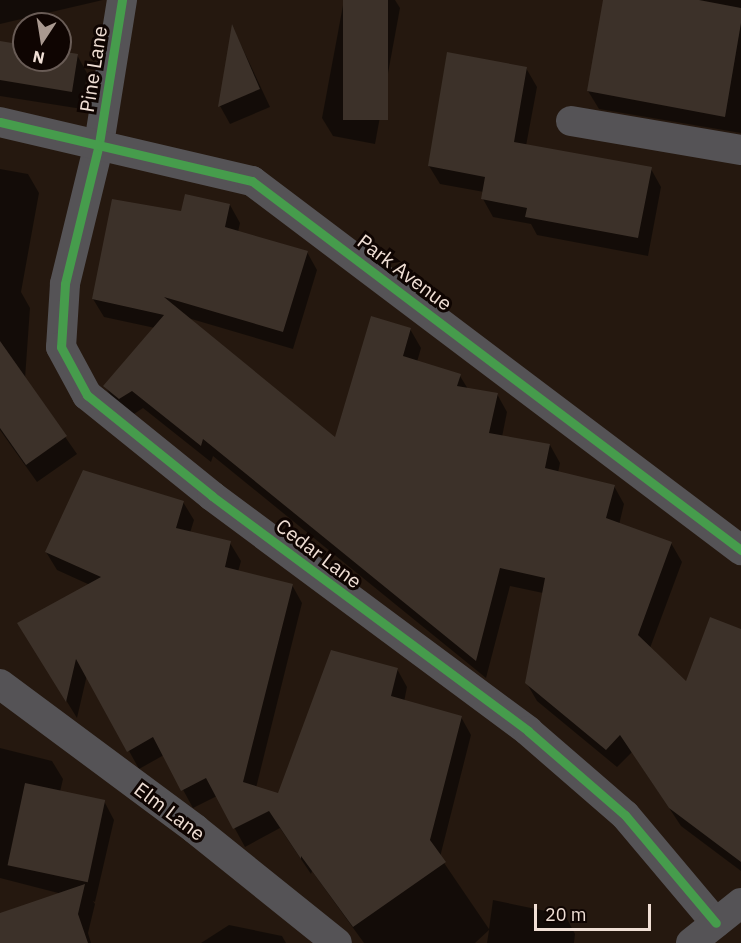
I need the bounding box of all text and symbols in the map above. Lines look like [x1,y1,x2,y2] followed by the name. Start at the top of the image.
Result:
[12,12,72,72] north arrow
[74,24,112,114] street label: Pine Lane
[31,47,46,69] text: N
[353,229,457,315] street label: Park Avenue
[272,513,366,593] street label: Cedar Lane
[130,777,210,845] street label: Elm Lane
[537,892,654,930] scale bar
[545,903,587,926] text: 20 m

